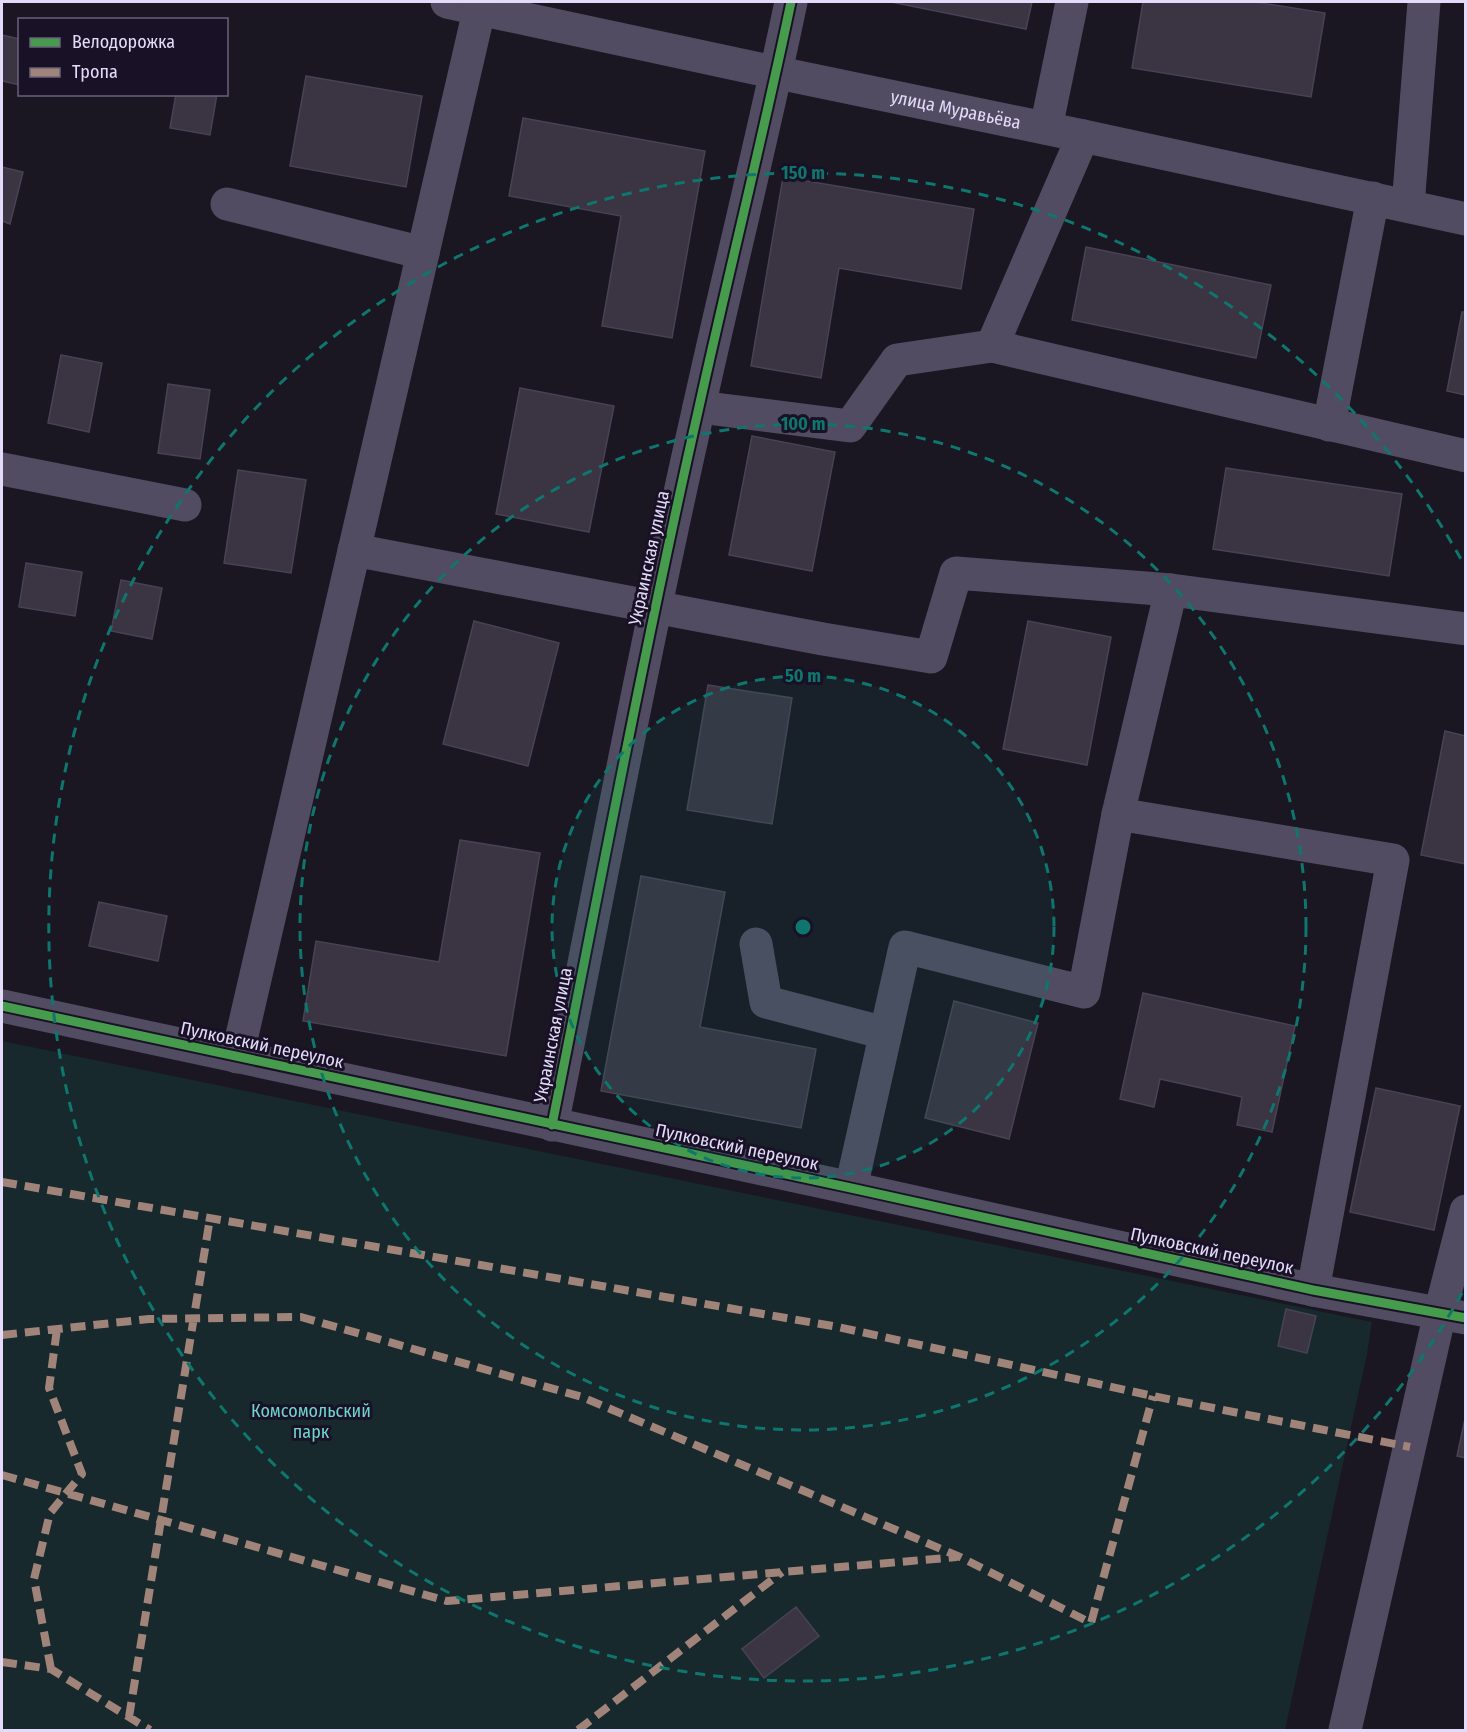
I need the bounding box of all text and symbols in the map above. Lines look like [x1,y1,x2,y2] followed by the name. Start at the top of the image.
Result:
[18,18,228,96] legend
[72,31,175,53] text: Велодорожка
[72,61,118,83] text: Тропа
[889,85,1023,134] street label: улица Муравьёва
[781,162,825,184] text: 150 m
[781,413,825,435] text: 100 m
[624,488,674,628] street label: Украинская улица
[785,665,821,687] text: 50 m
[793,917,813,937] centre of rings
[529,965,577,1105] street label: Украинская улица
[178,1017,346,1073] street label: Пулковский переулок
[653,1119,821,1175] street label: Пулковский переулок
[1128,1223,1296,1279] street label: Пулковский переулок
[251,1400,371,1443] park label: Комсомольский парк

